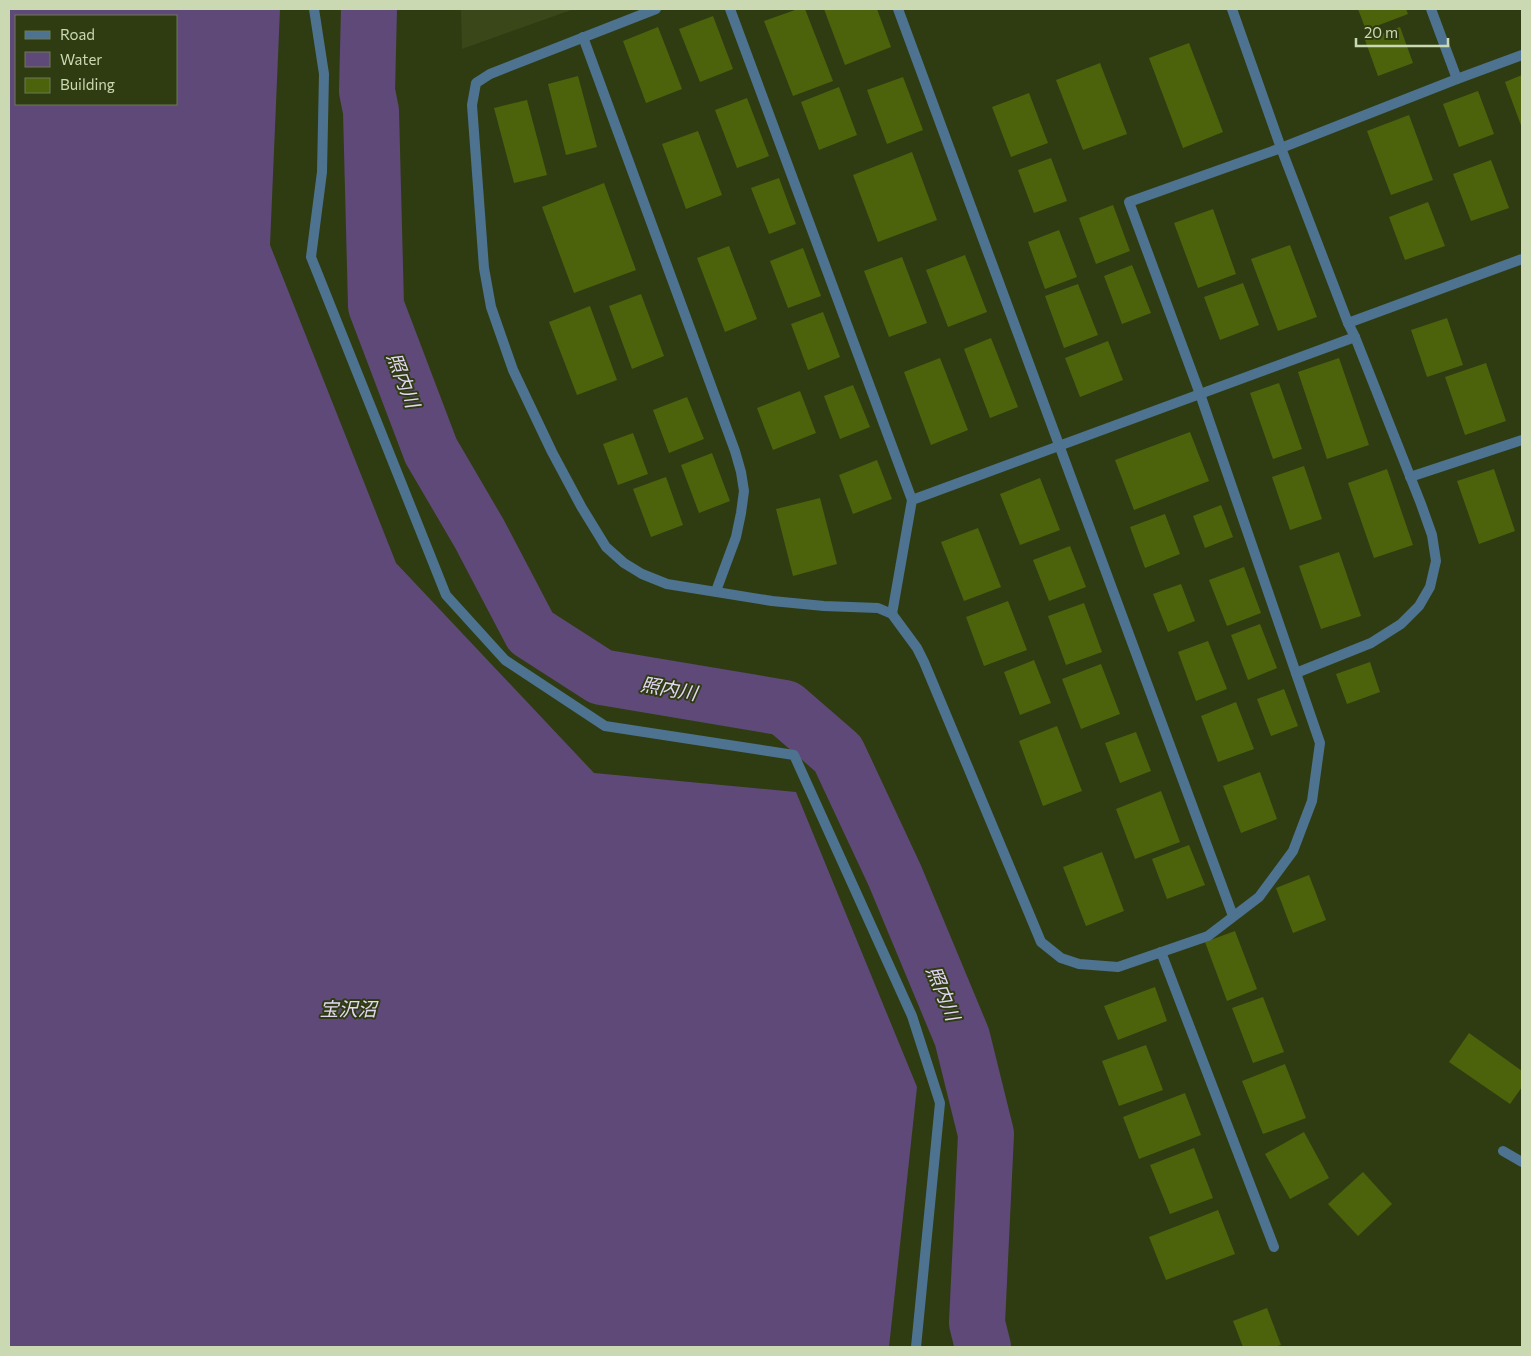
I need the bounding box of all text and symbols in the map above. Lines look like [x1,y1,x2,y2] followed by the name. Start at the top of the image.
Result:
[15,15,178,105] legend
[1356,15,1448,47] scale bar
[1364,23,1398,41] text: 20 m
[60,25,95,43] text: Road
[60,50,102,68] text: Water
[60,75,115,93] text: Building
[383,349,426,413] water label: 照内川
[639,672,701,705] water label: 照内川
[923,962,966,1026] water label: 照内川
[319,997,379,1020] water label: 宝沢沼

